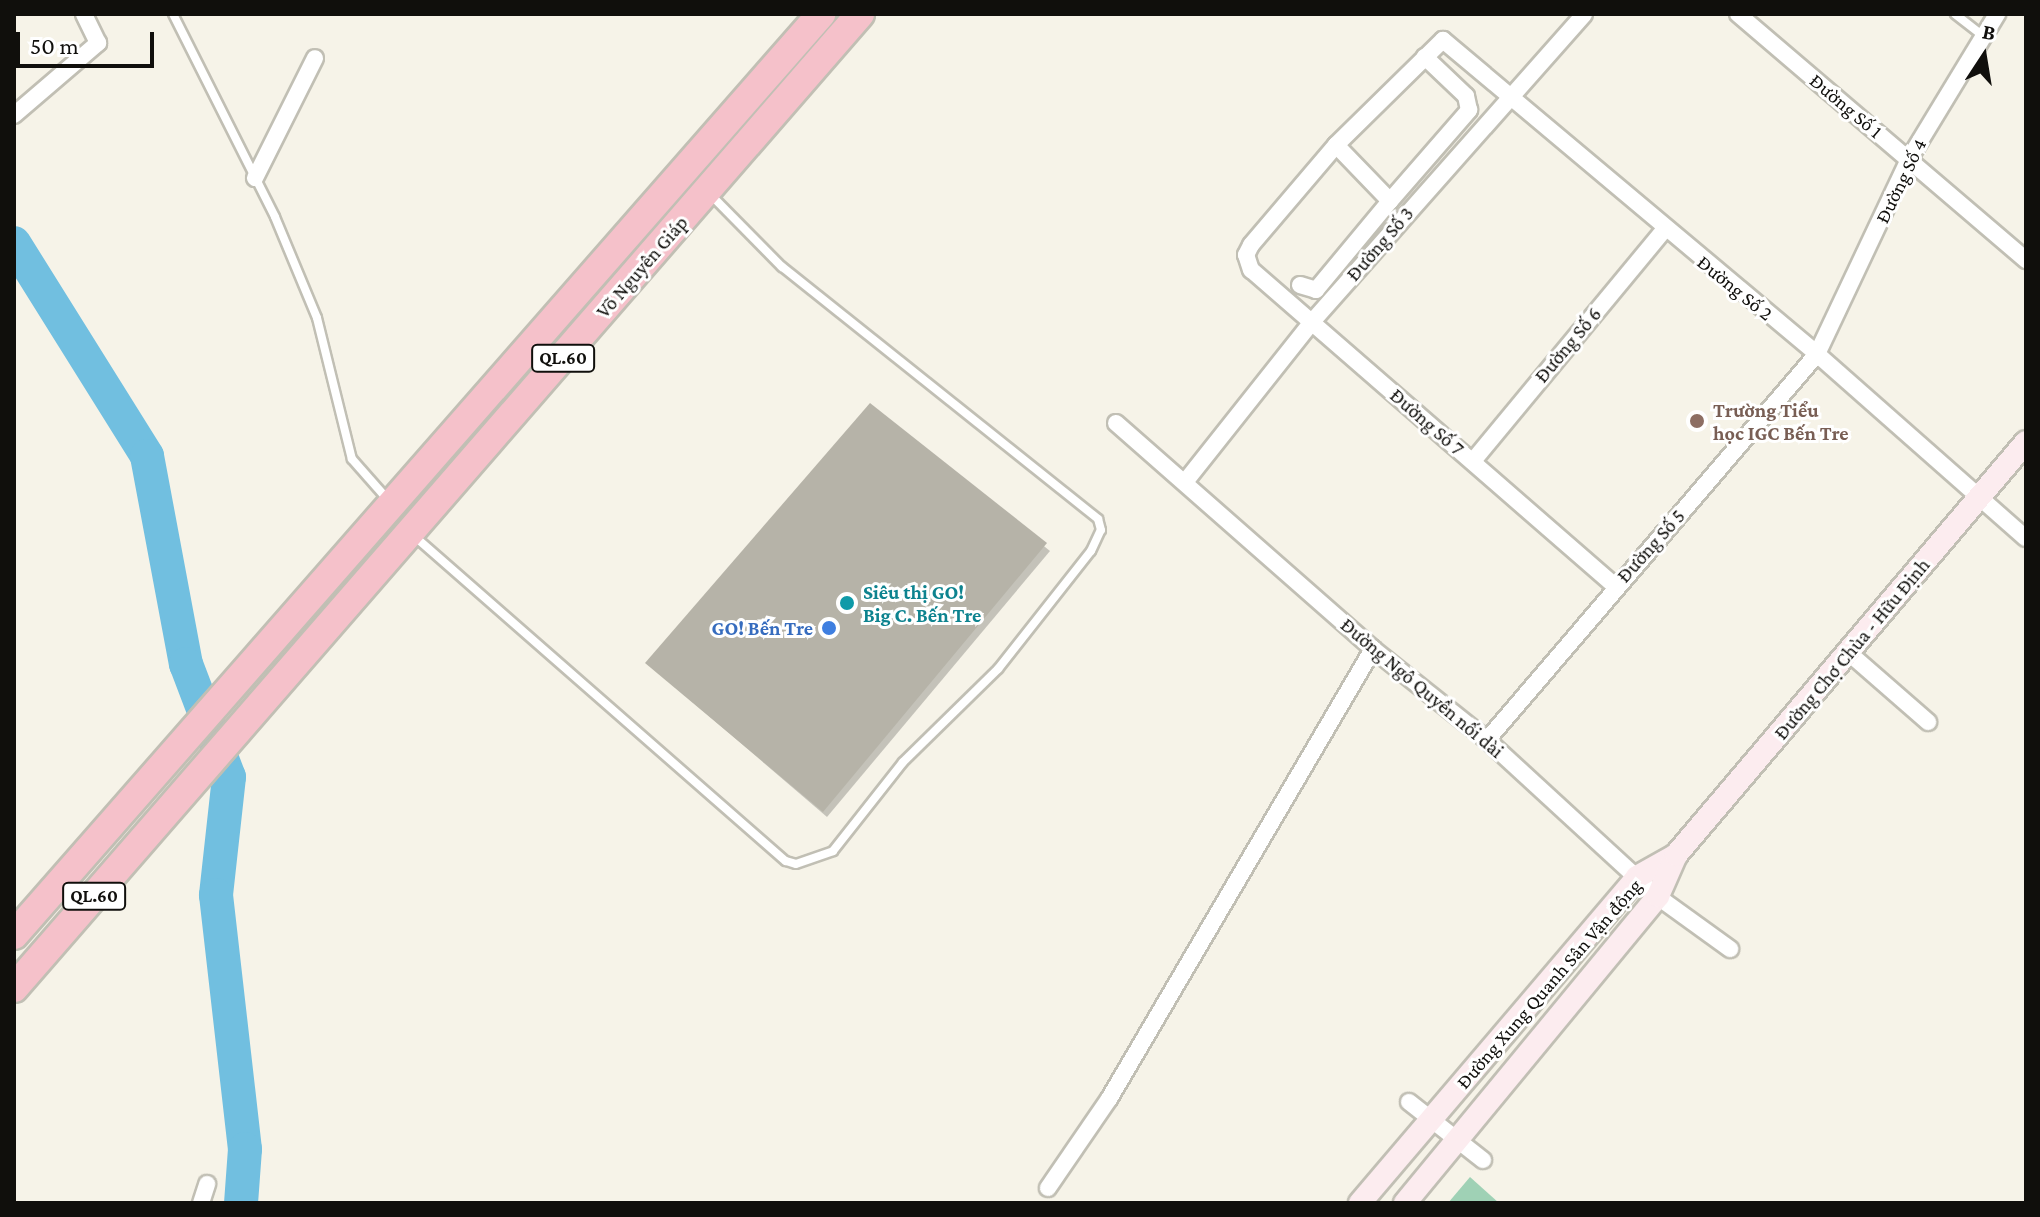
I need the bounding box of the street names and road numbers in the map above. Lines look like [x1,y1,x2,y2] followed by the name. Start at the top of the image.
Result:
[1805,69,1887,143] street label: Đường Số 1
[1870,135,1932,227] street label: Đường Số 4
[1341,202,1419,286] street label: Đường Số 3
[591,211,693,323] street label: Võ Nguyên Giáp
[1692,250,1778,326] street label: Đường Số 2
[1529,302,1607,388] street label: Đường Số 6
[531,344,595,372] road number: QL.60
[1385,383,1469,461] street label: Đường Số 7
[1612,504,1690,588] street label: Đường Số 5
[1769,553,1935,745] street label: Đường Chợ Chùa - Hữu Định
[1336,613,1508,763] street label: Đường Ngô Quyền nối dài
[1451,874,1647,1094] street label: Đường Xung Quanh Sân Vận động
[62,882,126,910] road number: QL.60

